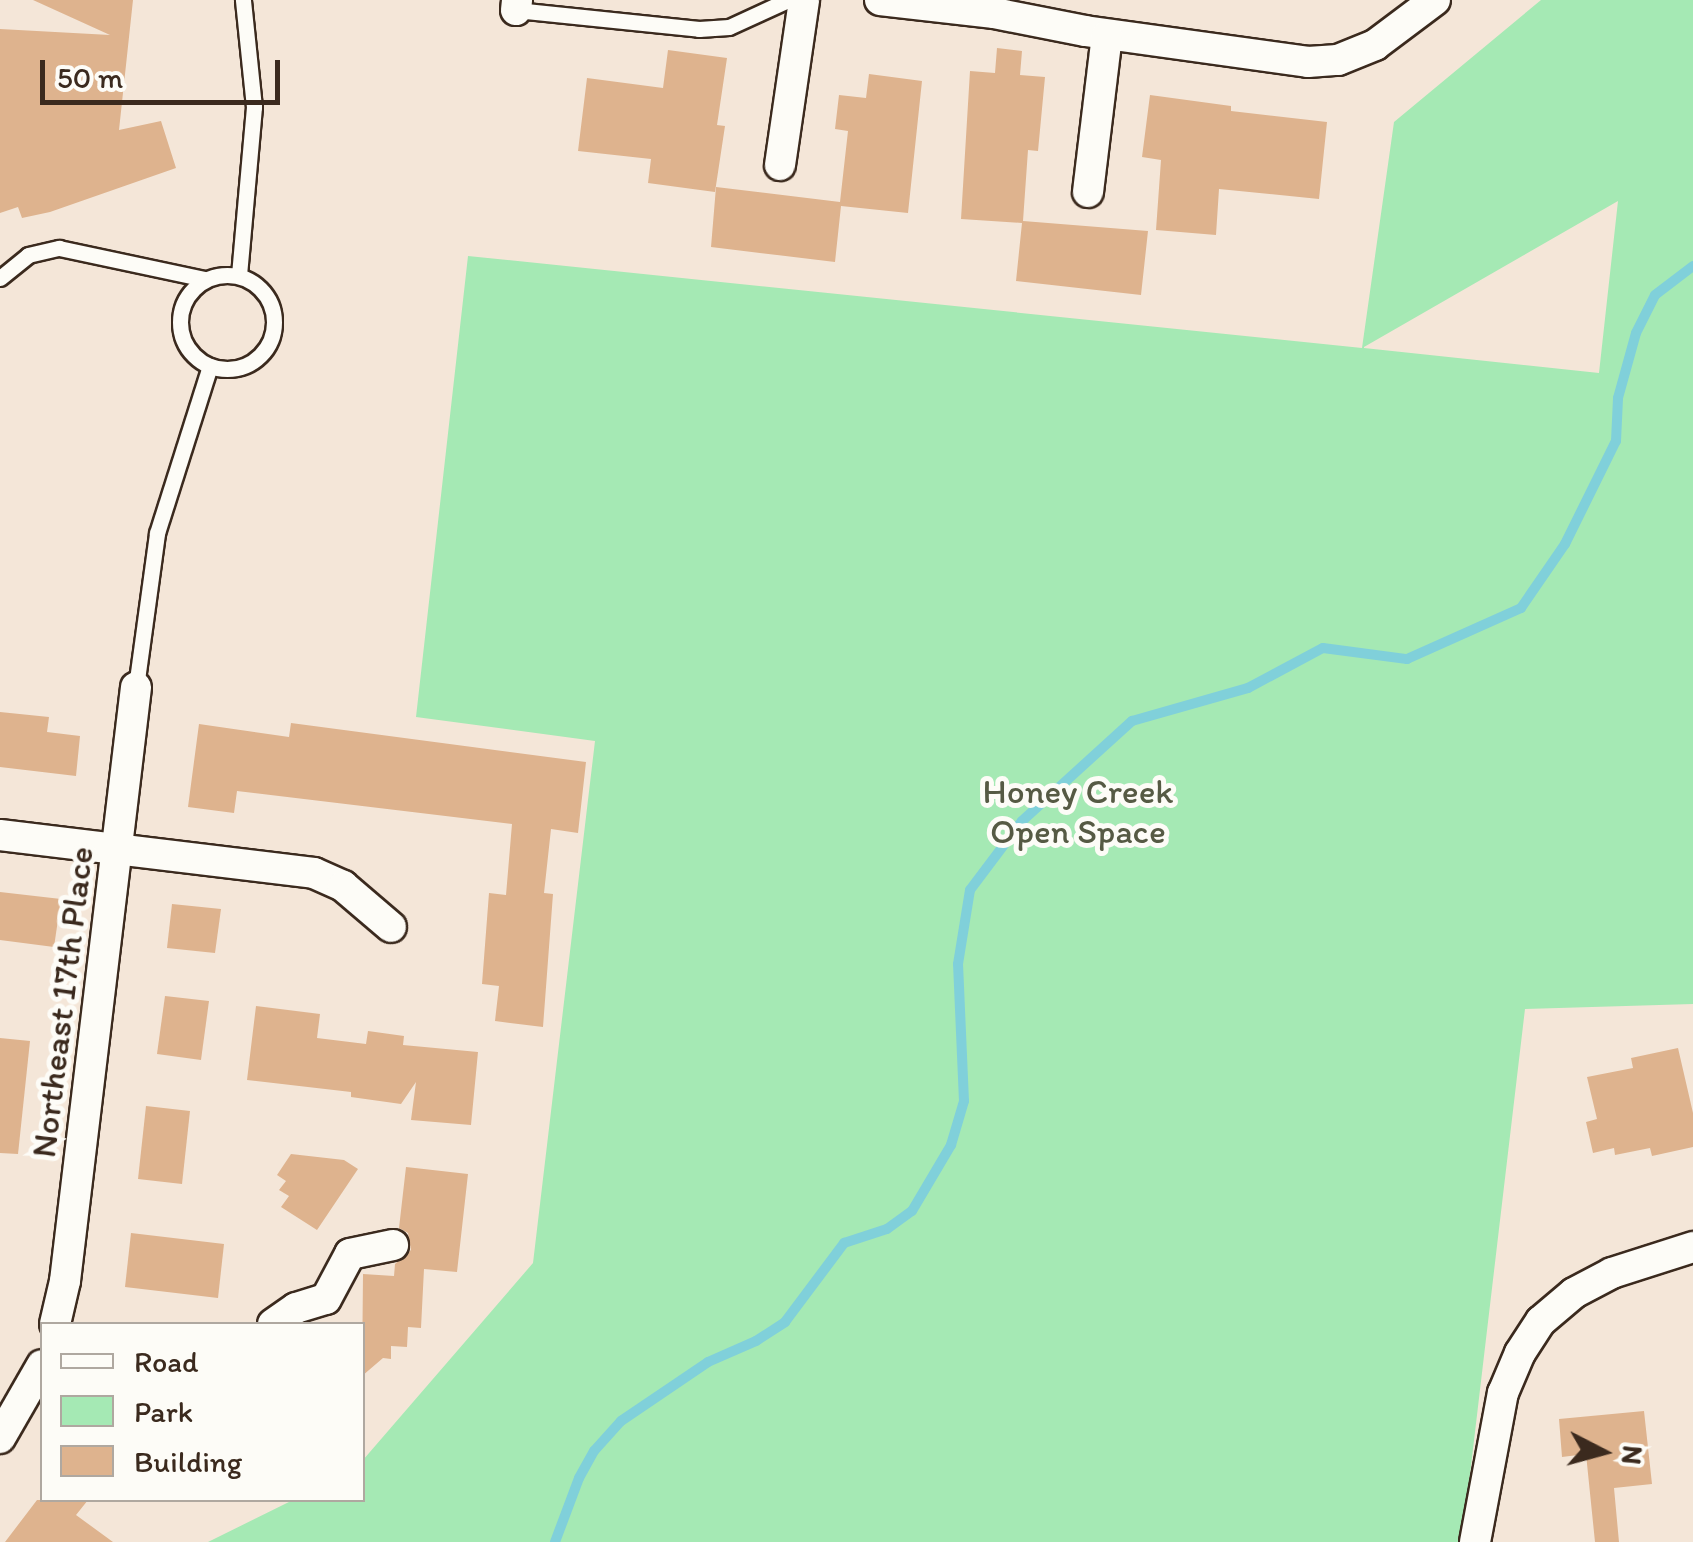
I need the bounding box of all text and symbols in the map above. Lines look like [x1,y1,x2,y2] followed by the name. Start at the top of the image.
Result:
[45,40,285,102] scale bar
[57,59,123,96] text: 50 m
[983,770,1173,852] park label: Honey Creek Open Space
[22,845,102,1159] street label: Northeast 17th Place
[40,1322,365,1502] legend
[134,1343,199,1380] text: Road
[134,1393,193,1430] text: Park
[1553,1402,1653,1502] north arrow
[134,1443,242,1480] text: Building
[1615,1444,1651,1466] text: N

